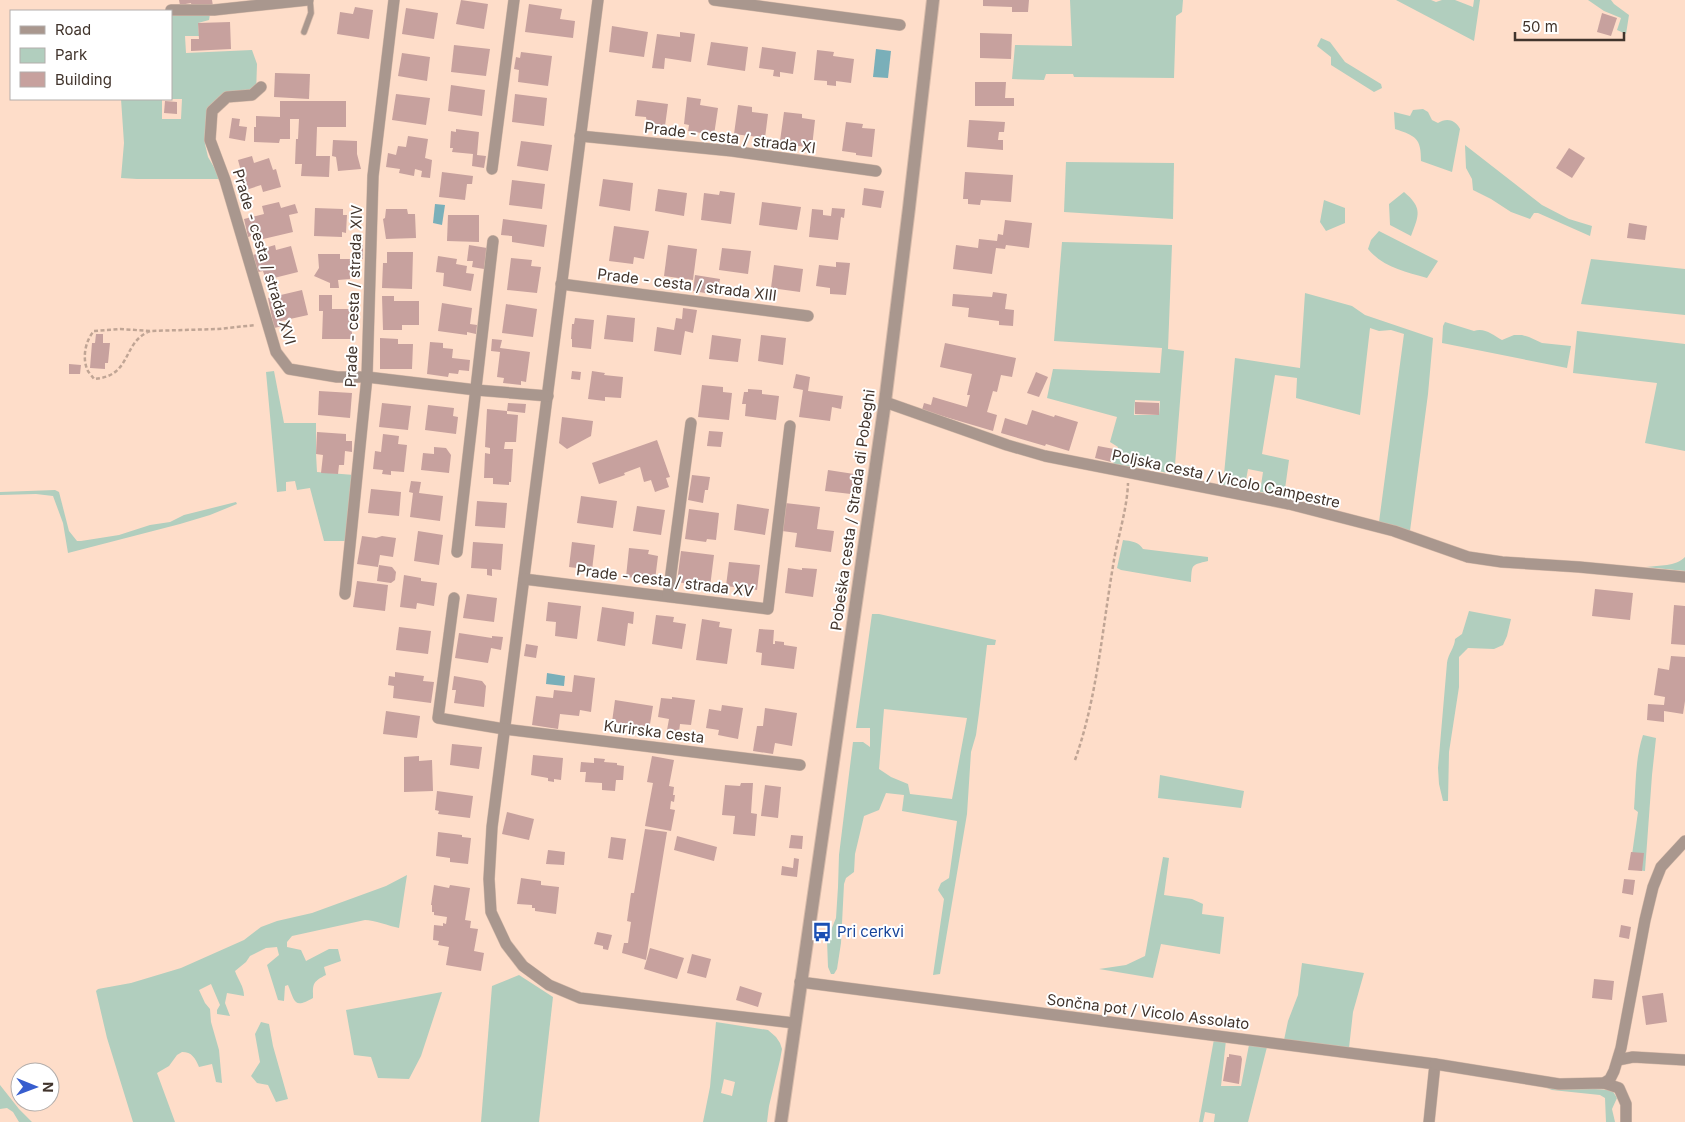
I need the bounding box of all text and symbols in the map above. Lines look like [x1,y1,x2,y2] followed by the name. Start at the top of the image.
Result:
[10,10,172,100] legend
[1515,10,1624,42] scale bar
[1522,17,1558,36] text: 50 m
[55,20,91,39] text: Road
[55,45,88,64] text: Park
[55,70,112,89] text: Building
[643,118,817,157] street label: Prade - cesta / strada XI
[229,167,300,347] street label: Prade - cesta / strada XVI
[341,204,366,388] street label: Prade - cesta / strada XIV
[596,264,778,305] street label: Prade - cesta / strada XIII
[826,388,879,632] street label: Pobeška cesta / Strada di Pobeghi
[1110,445,1342,512] street label: Poljska cesta / Vicolo Campestre
[575,560,755,601] street label: Prade - cesta / strada XV
[603,716,705,747] street label: Kurirska cesta
[811,921,833,943] bus stop icon: Pri cerkvi
[837,922,904,941] place label: Pri cerkvi
[1046,990,1250,1033] street label: Sončna pot / Vicolo Assolato
[10,1062,60,1112] north arrow
[40,1082,57,1093] text: N

